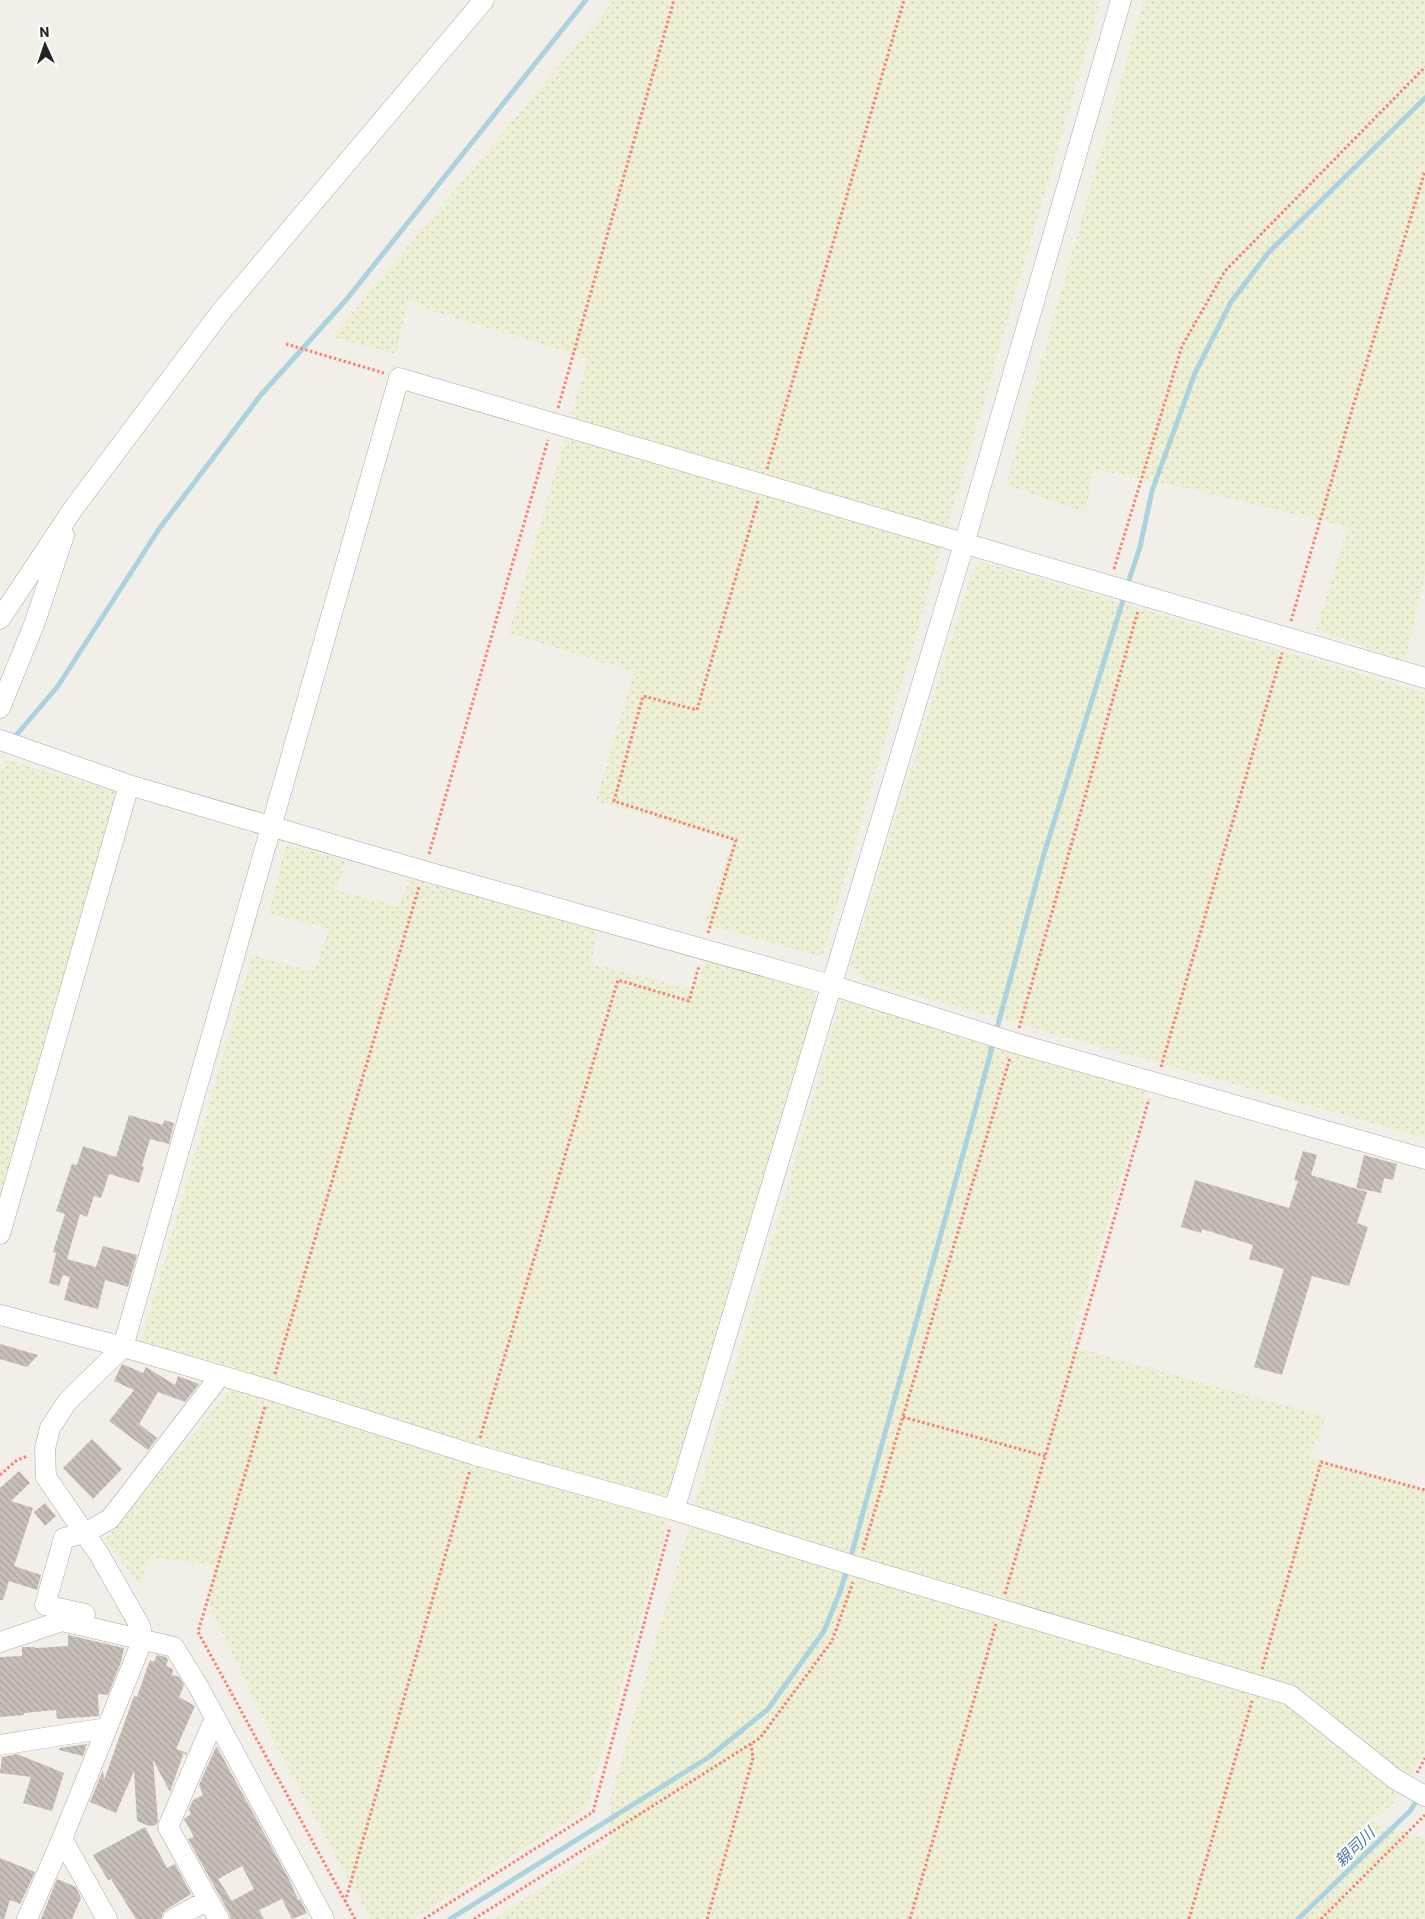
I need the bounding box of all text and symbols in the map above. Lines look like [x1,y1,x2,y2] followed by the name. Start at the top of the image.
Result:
[20,20,70,70] north arrow
[39,24,50,40] text: N
[1331,1822,1380,1871] water label: 親司川

